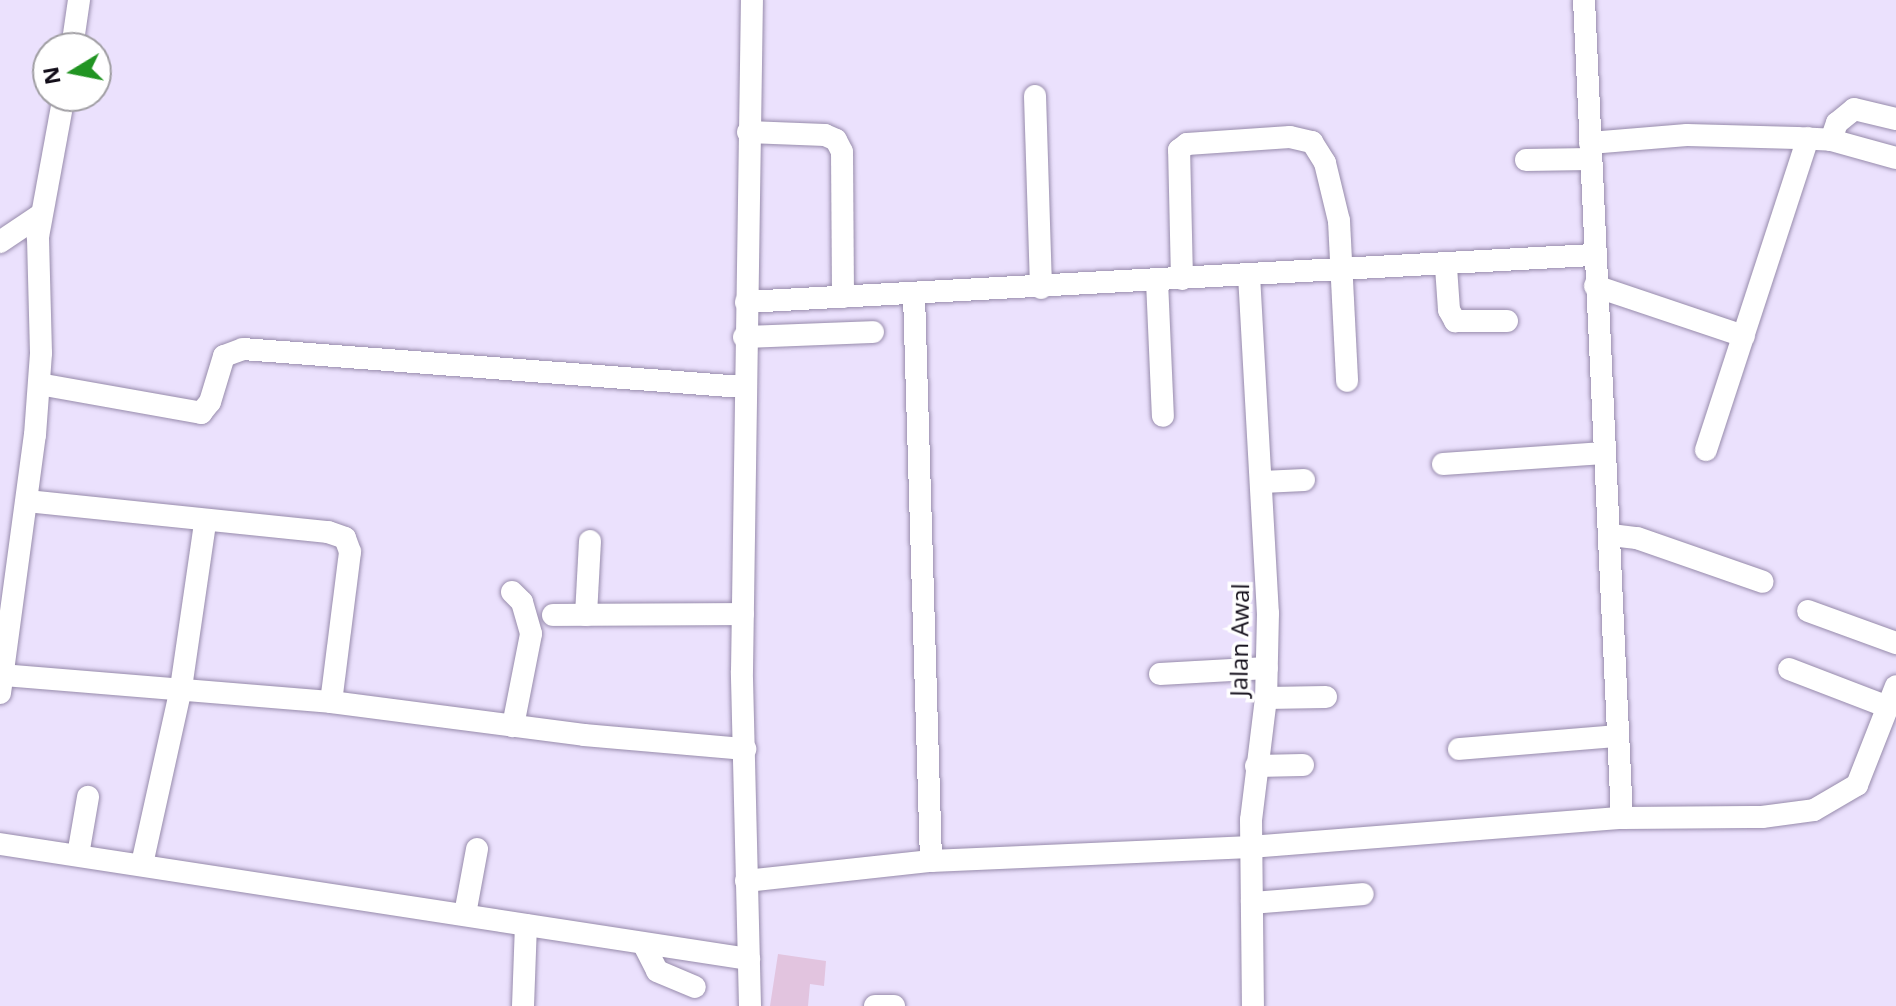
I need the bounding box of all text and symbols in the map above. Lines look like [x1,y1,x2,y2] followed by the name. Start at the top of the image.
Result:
[32,32,112,112] north arrow
[34,64,67,87] text: N
[1224,583,1254,697] street label: Jalan Awal

